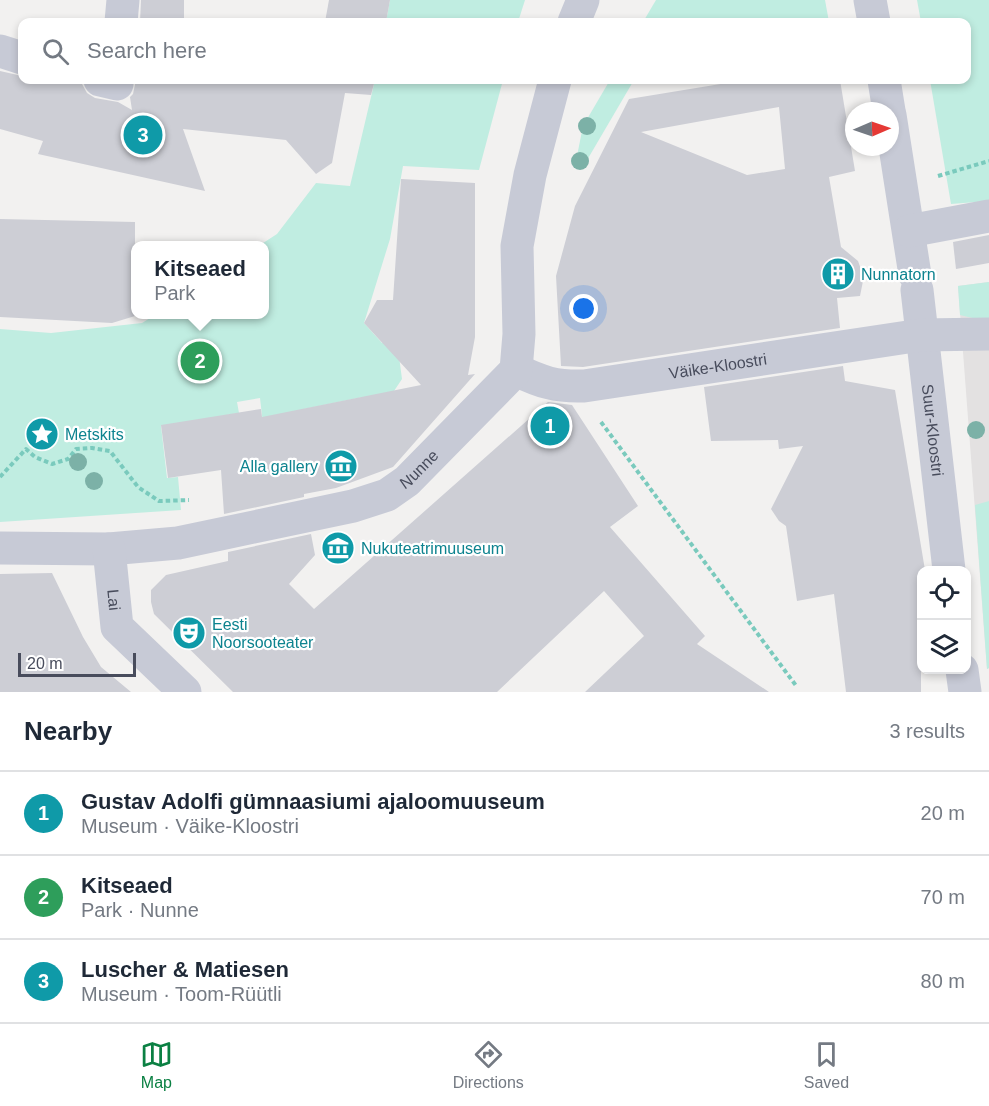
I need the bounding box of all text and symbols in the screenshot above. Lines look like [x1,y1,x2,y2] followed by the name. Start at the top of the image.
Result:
[18,18,971,84] search box
[39,35,72,68] icon: search
[87,38,207,63] text: Search here
[845,102,899,156] north arrow
[124,112,162,158] pin: 3
[131,241,269,319] popup
[154,256,246,281] text: Kitseaed
[820,256,856,292] building icon: Nunnatorn
[861,266,936,283] place label: Nunnatorn
[154,282,195,304] text: Park
[569,294,598,323] your location
[180,338,220,384] pin: 2
[668,350,768,382] street label: Väike-Kloostri
[919,383,947,477] street label: Suur-Kloostri
[530,404,570,448] pin: 1
[24,416,60,452] place icon: Metskits
[65,426,124,443] place label: Metskits
[396,446,441,492] street label: Nunne
[323,448,359,484] museum icon: Alla gallery
[240,458,318,475] place label: Alla gallery
[320,530,356,566] museum icon: Nukuteatrimuuseum
[361,540,504,557] place label: Nukuteatrimuuseum
[917,566,971,674] map controls
[917,566,971,620] button: locate
[105,588,124,611] street label: Lai
[171,615,207,651] theatre icon: Eesti Noorsooteater
[212,616,314,651] place label: Eesti Noorsooteater
[917,620,971,674] button: layers
[18,650,136,678] scale bar
[27,655,63,672] text: 20 m
[24,716,112,746] text: Nearby
[889,720,965,742] text: 3 results
[81,789,545,814] text: Gustav Adolfi gümnaasiumi ajaloomuuseum
[38,802,49,824] text: 1
[921,802,965,824] text: 20 m
[81,815,299,837] text: Museum · Väike-Kloostri
[81,873,173,898] text: Kitseaed
[38,886,49,908] text: 2
[921,886,965,908] text: 70 m
[81,899,199,921] text: Park · Nunne
[81,957,289,982] text: Luscher & Matiesen
[38,970,49,992] text: 3
[921,970,965,992] text: 80 m
[81,983,282,1005] text: Museum · Toom-Rüütli
[140,1038,173,1092] tab: Map
[453,1038,524,1092] tab: Directions
[804,1038,849,1092] tab: Saved

